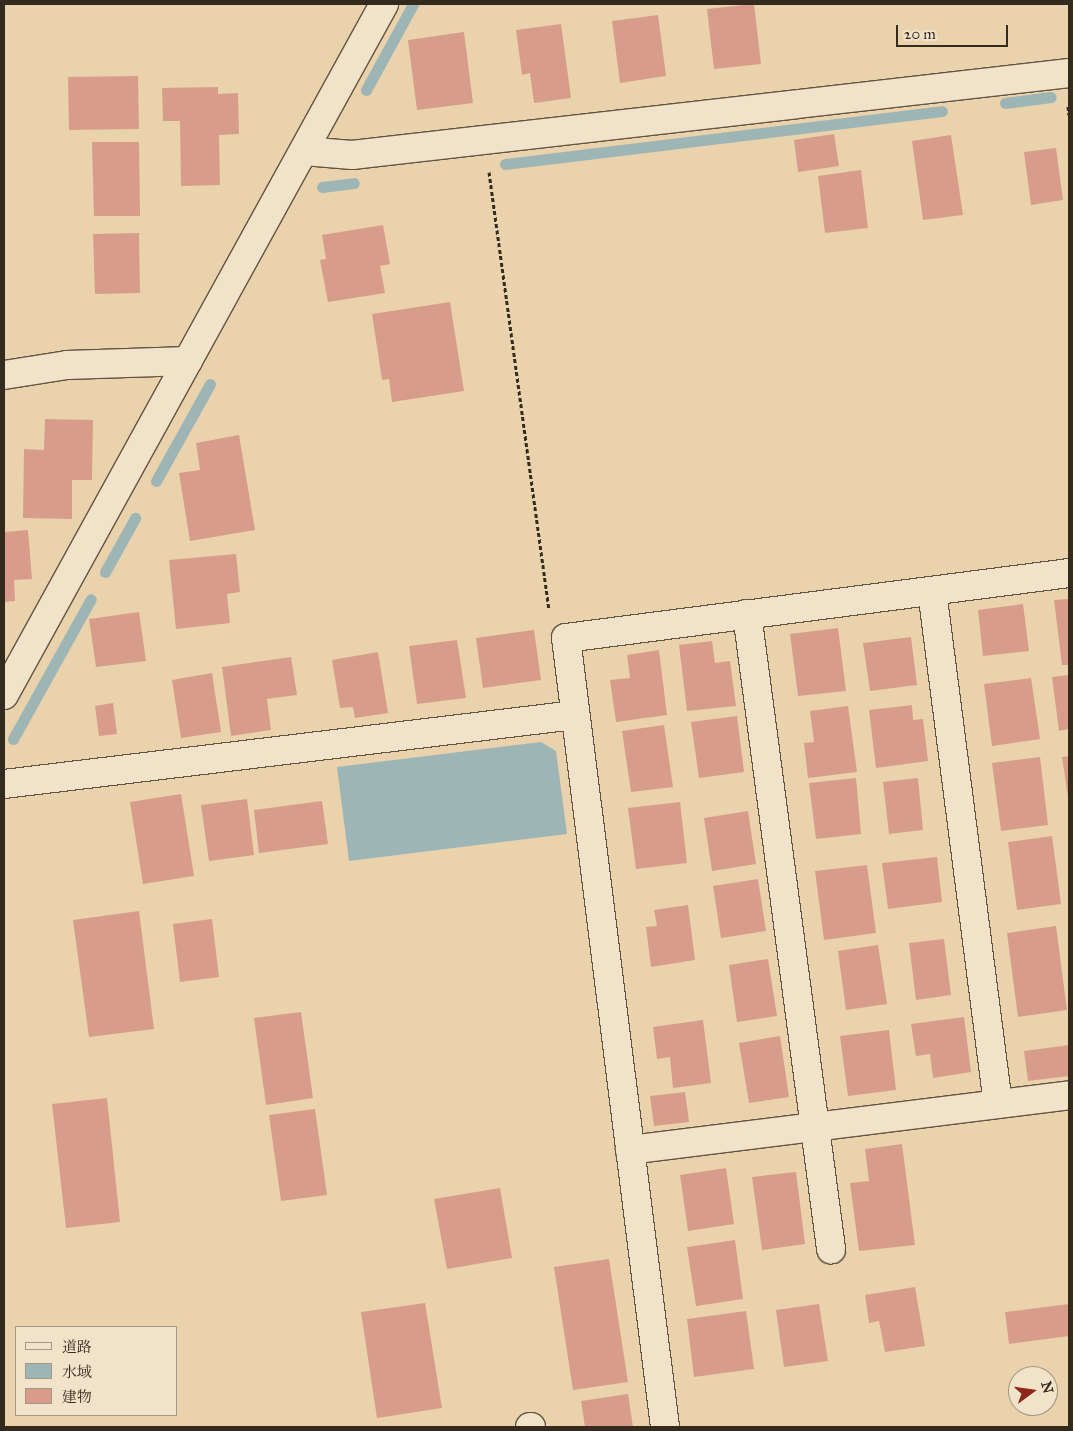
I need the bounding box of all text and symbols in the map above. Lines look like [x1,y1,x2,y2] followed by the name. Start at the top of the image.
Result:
[898,15,1010,47] scale bar
[904,25,936,43] text: 20 m
[15,1326,178,1416] legend
[62,1338,92,1356] text: 道路
[62,1363,92,1381] text: 水域
[1008,1366,1058,1416] north arrow
[1037,1380,1057,1395] text: N
[62,1388,92,1406] text: 建物

